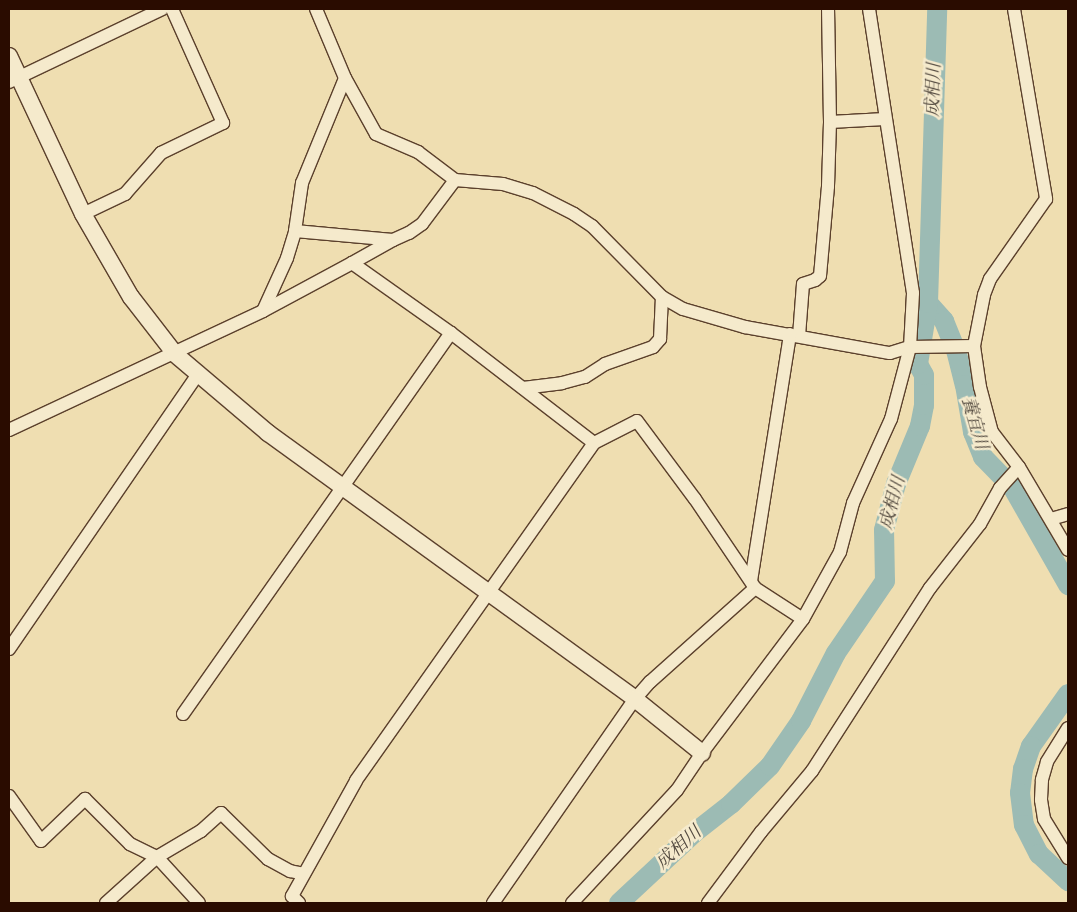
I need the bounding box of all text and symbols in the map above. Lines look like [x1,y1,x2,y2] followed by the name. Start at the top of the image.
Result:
[922,63,946,117] water label: 成相川
[956,394,992,452] water label: 養宜川
[876,474,910,532] water label: 成相川
[652,822,706,874] water label: 成相川

